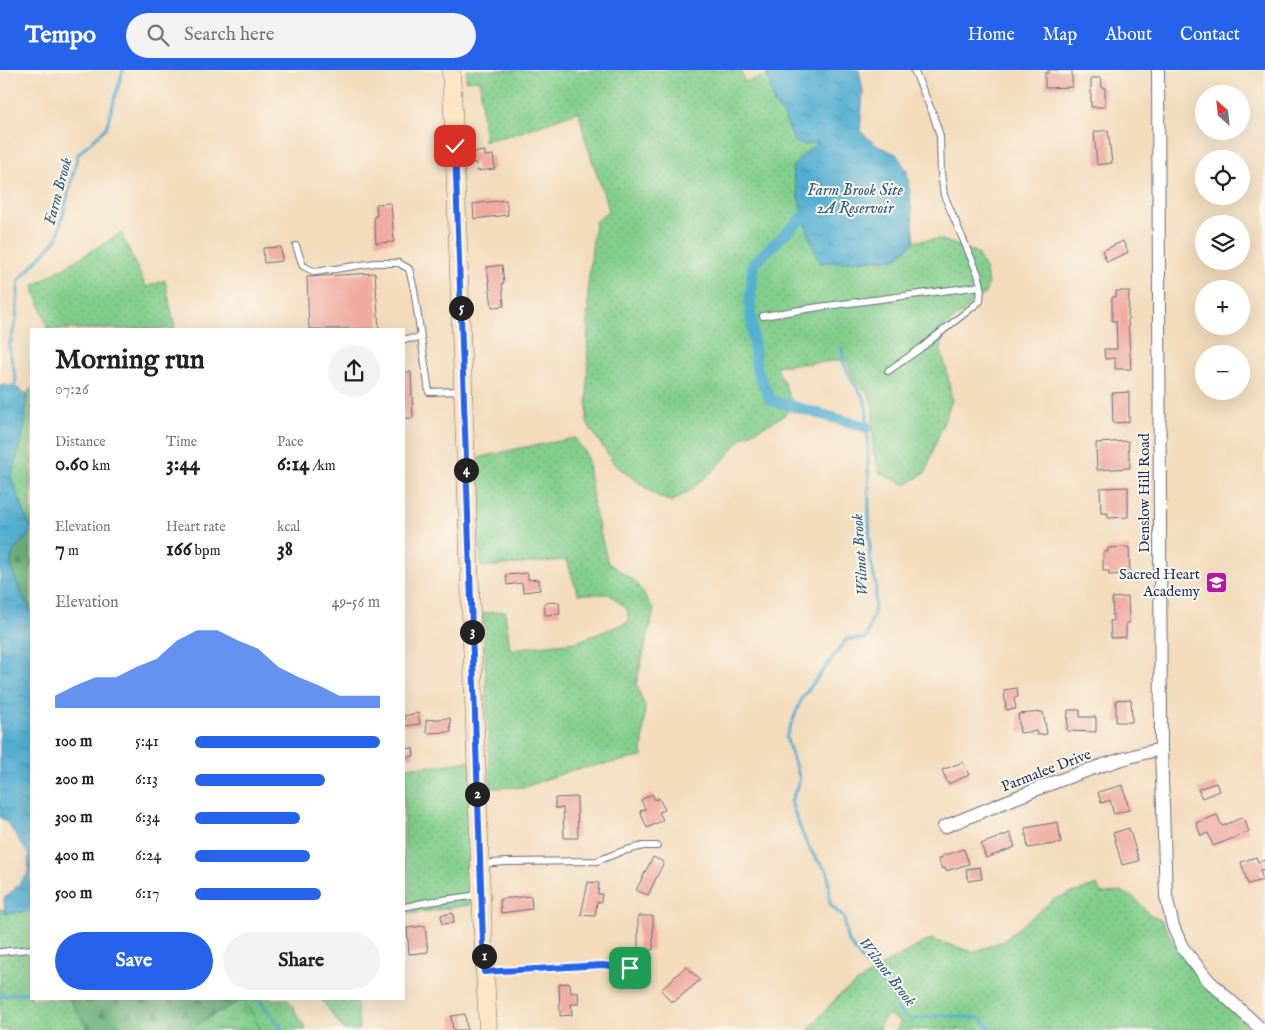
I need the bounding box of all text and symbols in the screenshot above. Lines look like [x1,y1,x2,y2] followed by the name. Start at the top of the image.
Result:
[126,13,476,58] search box
[25,20,96,51] text: Tempo
[144,21,172,49] icon: search
[184,23,274,47] text: Search here
[968,24,1015,47] text: Home
[1043,24,1077,47] text: Map
[1105,24,1152,47] text: About
[1180,24,1240,47] text: Contact
[1195,85,1250,140] north arrow
[1195,85,1250,400] map controls
[434,125,476,167] pin
[441,132,469,160] icon: check
[1195,150,1250,205] button: locate
[40,155,78,227] water label: Farm Brook
[807,181,903,219] water label: Farm Brook Site 2A Reservoir
[1195,215,1250,270] button: layers
[1195,280,1250,335] button: +
[448,296,474,320] pin: 5
[459,299,464,317] text: 5
[55,343,205,378] text: Morning run
[328,345,380,397] button: share
[1195,345,1250,400] button: −
[55,380,89,400] text: 07:26
[1135,432,1154,553] street label: Denslow Hill Road
[55,433,106,451] text: Distance
[166,433,197,451] text: Time
[277,433,304,451] text: Pace
[55,451,89,478] text: 0.60
[166,451,200,478] text: 3:44
[277,451,310,478] text: 6:14
[89,457,110,475] text: km
[310,457,336,475] text: /km
[454,458,478,482] pin: 4
[463,461,470,479] text: 4
[848,513,874,597] water label: Wilmot Brook
[55,518,111,536] text: Elevation
[166,518,226,536] text: Heart rate
[277,518,300,536] text: kcal
[55,536,65,563] text: 7
[166,536,192,563] text: 166
[277,536,293,563] text: 38
[65,542,79,560] text: m
[192,542,220,560] text: bpm
[1119,565,1201,601] place label: Sacred Heart Academy
[1204,571,1228,595] school or university icon: Sacred Heart Academy
[55,593,118,613] text: Elevation
[331,593,380,613] text: 49–56 m
[460,620,484,644] pin: 3
[470,623,475,641] text: 3
[55,732,92,752] text: 100 m
[135,732,159,752] text: 5:41
[999,745,1094,796] street label: Parmalee Drive
[55,770,94,790] text: 200 m
[135,770,158,790] text: 6:13
[464,782,490,806] pin: 2
[474,785,481,803] text: 2
[55,808,93,828] text: 300 m
[135,808,160,828] text: 6:34
[55,846,94,866] text: 400 m
[135,846,161,866] text: 6:24
[55,884,92,904] text: 500 m
[135,884,159,904] text: 6:17
[55,932,213,990] button: Save
[223,932,380,990] button: Share
[853,934,920,1011] water label: Wilmot Brook
[472,944,496,968] pin: 1
[482,947,487,965] text: 1
[609,947,651,989] pin
[616,954,644,982] icon: arrive

